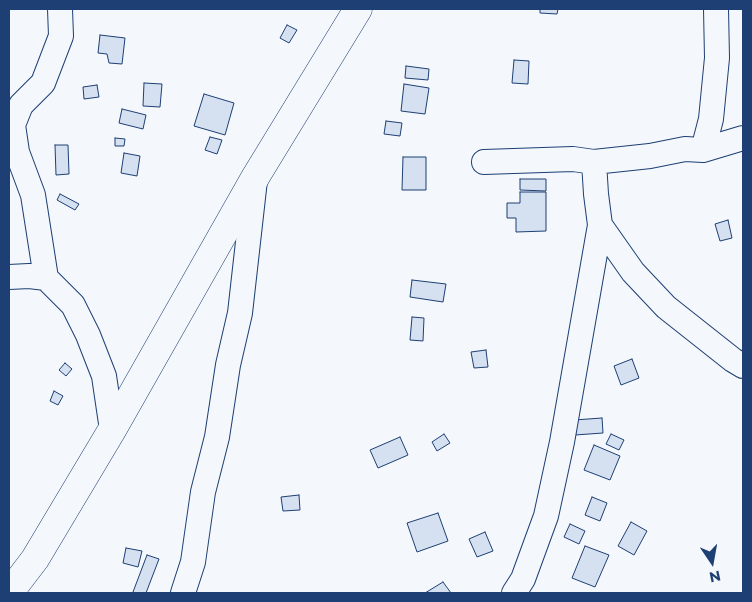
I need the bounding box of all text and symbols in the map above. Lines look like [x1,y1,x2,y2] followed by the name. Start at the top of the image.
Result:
[687,537,737,587] north arrow
[708,567,723,587] text: N

